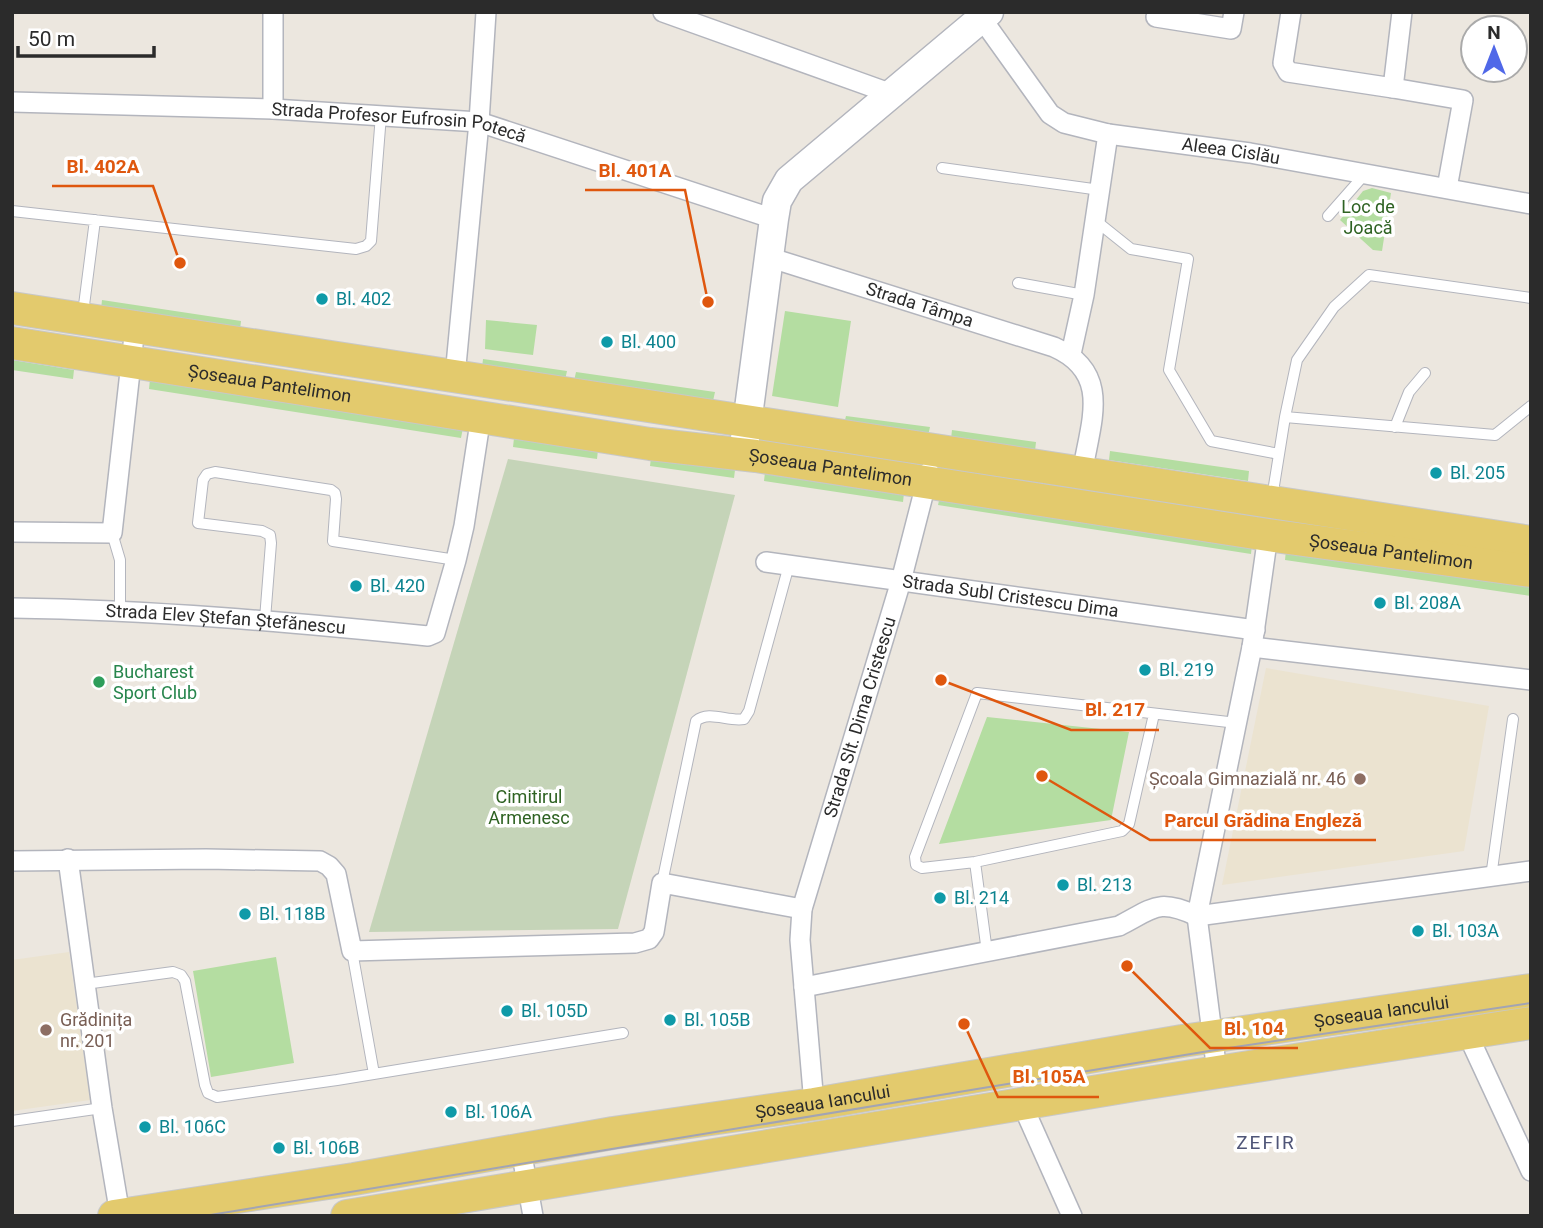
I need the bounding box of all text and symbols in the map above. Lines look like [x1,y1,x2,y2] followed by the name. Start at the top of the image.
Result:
[18,14,154,58] scale bar
[1459,14,1529,84] north arrow
[1487,21,1501,44] text: N
[28,27,75,51] text: 50 m
[271,98,529,147] street label: Strada Profesor Eufrosin Potecă
[1181,133,1282,168] street label: Aleea Cislău
[52,146,153,186] callout: Bl. 402A
[585,150,685,190] callout: Bl. 401A
[67,155,140,178] text: Bl. 402A
[599,159,672,182] text: Bl. 401A
[1341,196,1395,238] park label: Loc de Joacă
[864,278,976,331] street label: Strada Tâmpa
[336,288,391,309] place label: Bl. 402
[314,291,330,307] marker: Bl. 402
[621,331,676,352] place label: Bl. 400
[599,334,615,350] marker: Bl. 400
[187,360,353,407] street label: Șoseaua Pantelimon
[748,444,914,490] street label: Șoseaua Pantelimon
[1450,462,1505,483] place label: Bl. 205
[1428,465,1444,481] marker: Bl. 205
[1308,530,1474,573] street label: Șoseaua Pantelimon
[901,570,1120,621] street label: Strada Subl Cristescu Dima
[370,575,425,596] place label: Bl. 420
[348,578,364,594] marker: Bl. 420
[1394,592,1461,613] place label: Bl. 208A
[1372,595,1388,611] marker: Bl. 208A
[105,600,347,638] street label: Strada Elev Ștefan Ștefănescu
[819,614,900,820] street label: Strada Slt. Dima Cristescu
[1159,659,1214,680] place label: Bl. 219
[113,661,197,703] place label: Bucharest Sport Club
[1137,662,1153,678] marker: Bl. 219
[91,674,107,690] marker: Bucharest Sport Club
[1071,690,1159,730] callout: Bl. 217
[1085,698,1145,721] text: Bl. 217
[1149,768,1346,790] place label: Școala Gimnazială nr. 46
[1352,771,1368,787] marker: Școala Gimnazială nr. 46
[488,786,570,828] park label: Cimitirul Armenesc
[1150,800,1376,840] callout: Parcul Grădina Engleză
[1164,809,1362,832] text: Parcul Grădina Engleză
[1077,874,1132,895] place label: Bl. 213
[1055,877,1071,893] marker: Bl. 213
[954,887,1009,908] place label: Bl. 214
[932,890,948,906] marker: Bl. 214
[259,903,325,924] place label: Bl. 118B
[237,906,253,922] marker: Bl. 118B
[1432,920,1499,941] place label: Bl. 103A
[1410,923,1426,939] marker: Bl. 103A
[1312,991,1451,1033] street label: Șoseaua Iancului
[521,1000,588,1021] place label: Bl. 105D
[499,1003,515,1019] marker: Bl. 105D
[1210,1008,1298,1048] callout: Bl. 104
[60,1009,132,1051] place label: Grădinița nr. 201
[684,1009,750,1030] place label: Bl. 105B
[662,1012,678,1028] marker: Bl. 105B
[1224,1017,1284,1040] text: Bl. 104
[38,1022,54,1038] marker: Grădinița nr. 201
[998,1057,1099,1097] callout: Bl. 105A
[1013,1065,1086,1088] text: Bl. 105A
[754,1080,892,1123] street label: Șoseaua Iancului
[465,1101,532,1122] place label: Bl. 106A
[443,1104,459,1120] marker: Bl. 106A
[159,1116,226,1137] place label: Bl. 106C
[137,1119,153,1135] marker: Bl. 106C
[1236,1131,1296,1154] district label: ZEFIR
[293,1137,359,1158] place label: Bl. 106B
[271,1140,287,1156] marker: Bl. 106B

